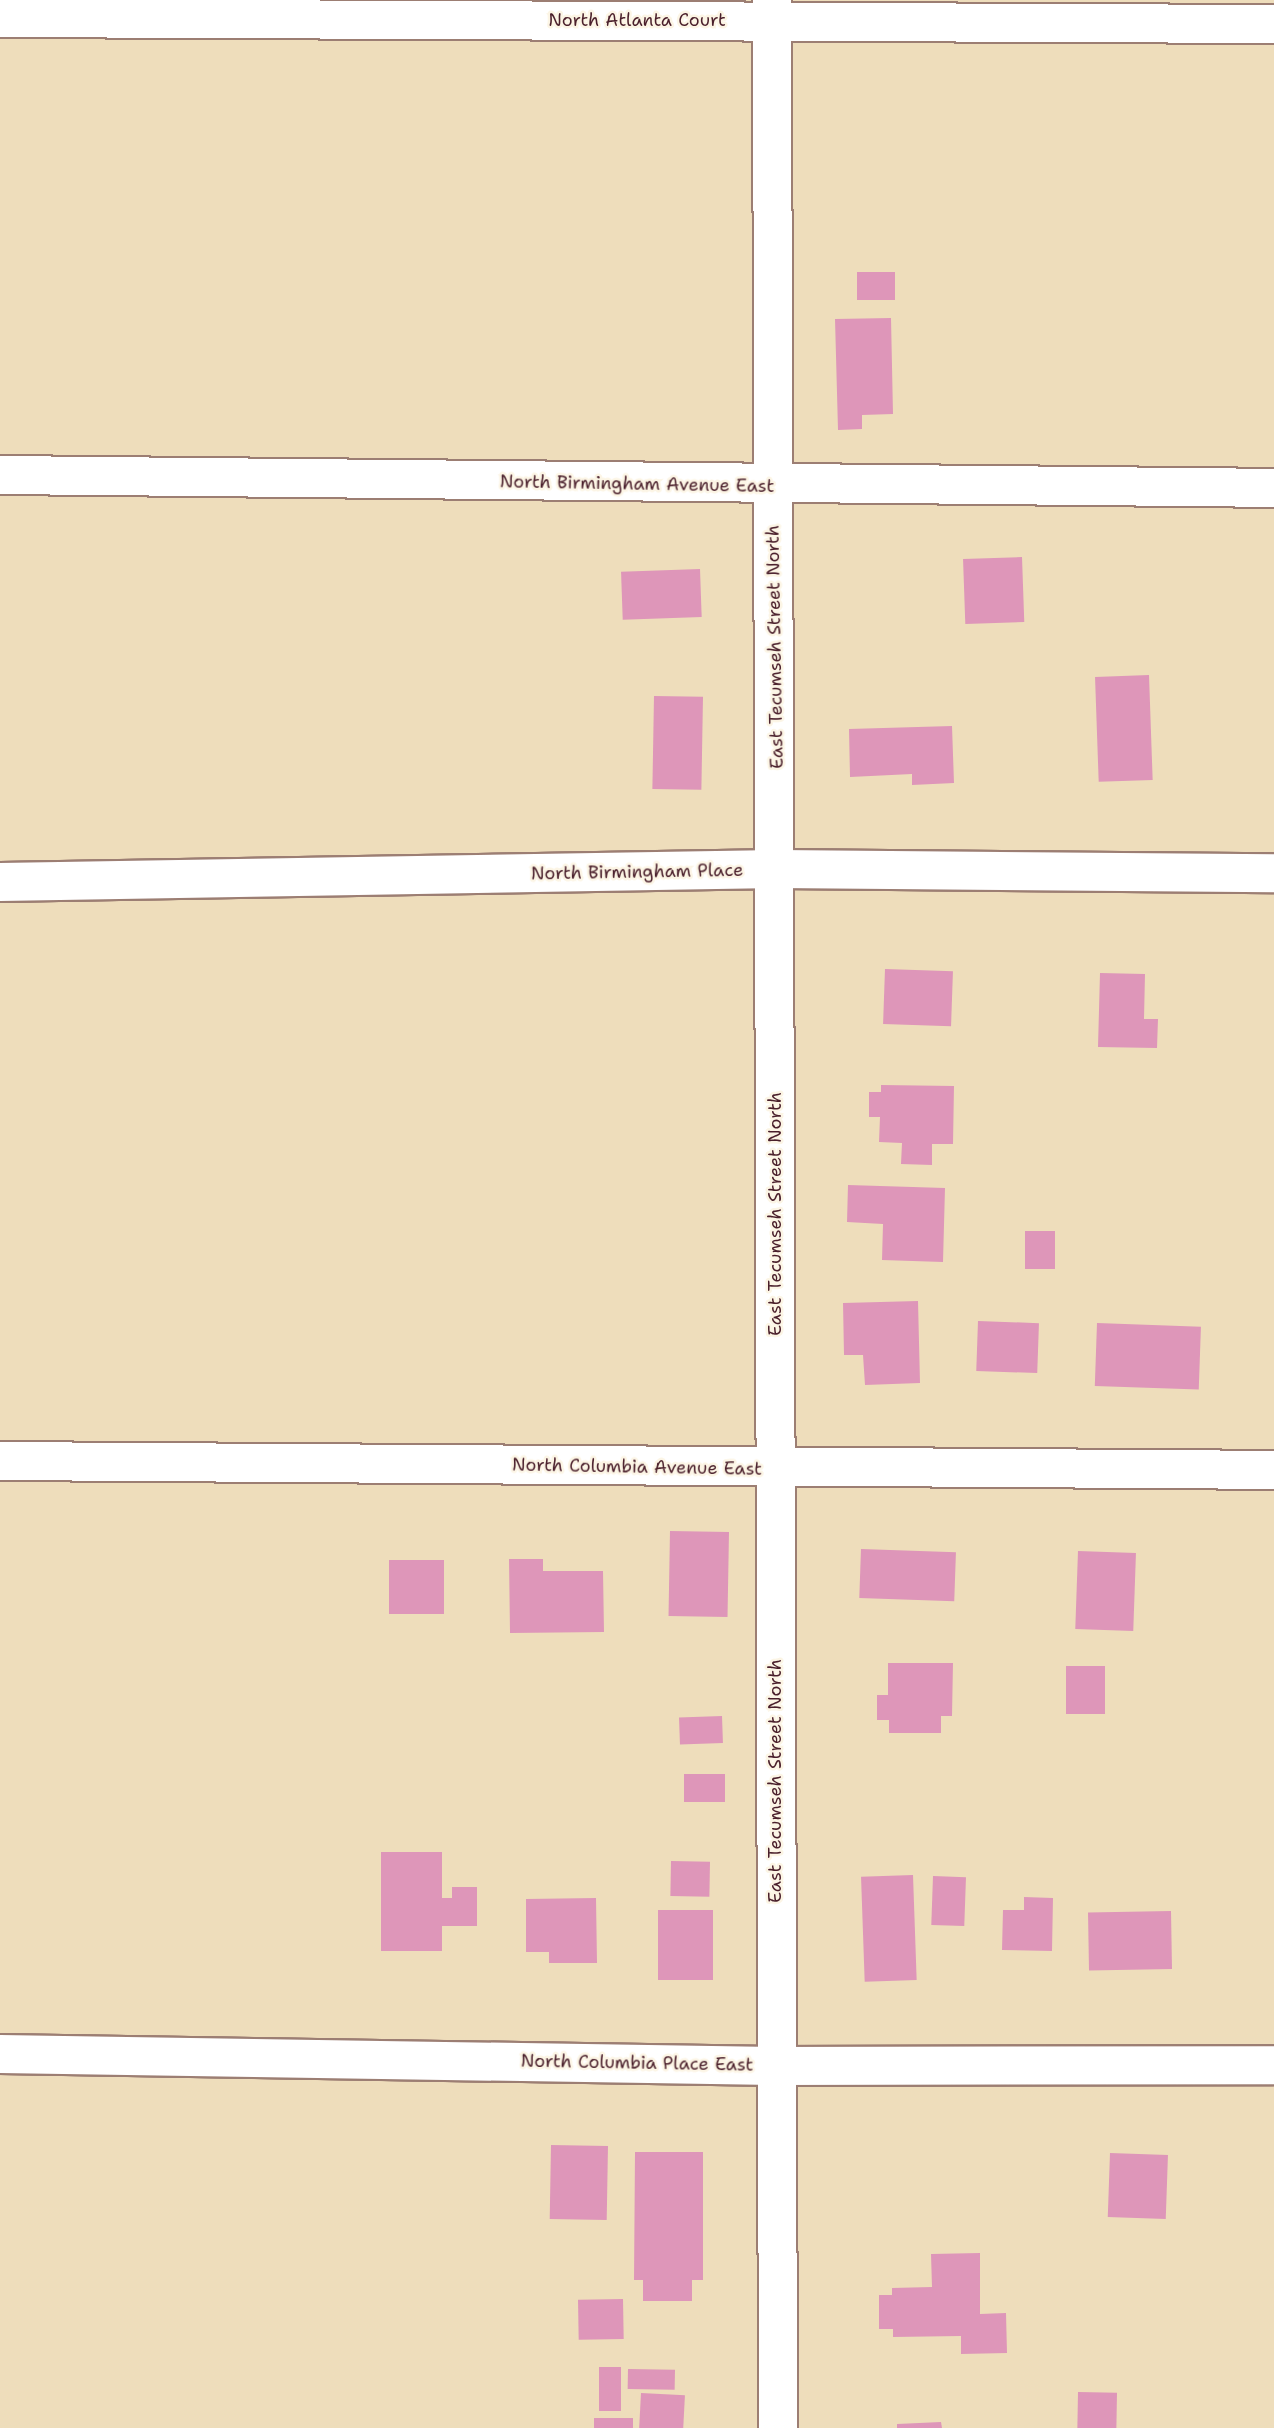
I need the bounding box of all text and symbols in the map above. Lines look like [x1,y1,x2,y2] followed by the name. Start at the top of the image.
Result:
[548,9,726,31] street label: North Atlanta Court
[500,471,774,497] street label: North Birmingham Avenue East
[762,525,788,769] street label: East Tecumseh Street North
[531,859,743,885] street label: North Birmingham Place
[764,1092,786,1336] street label: East Tecumseh Street North
[512,1454,762,1480] street label: North Columbia Avenue East
[764,1659,786,1903] street label: East Tecumseh Street North
[521,2050,753,2076] street label: North Columbia Place East

